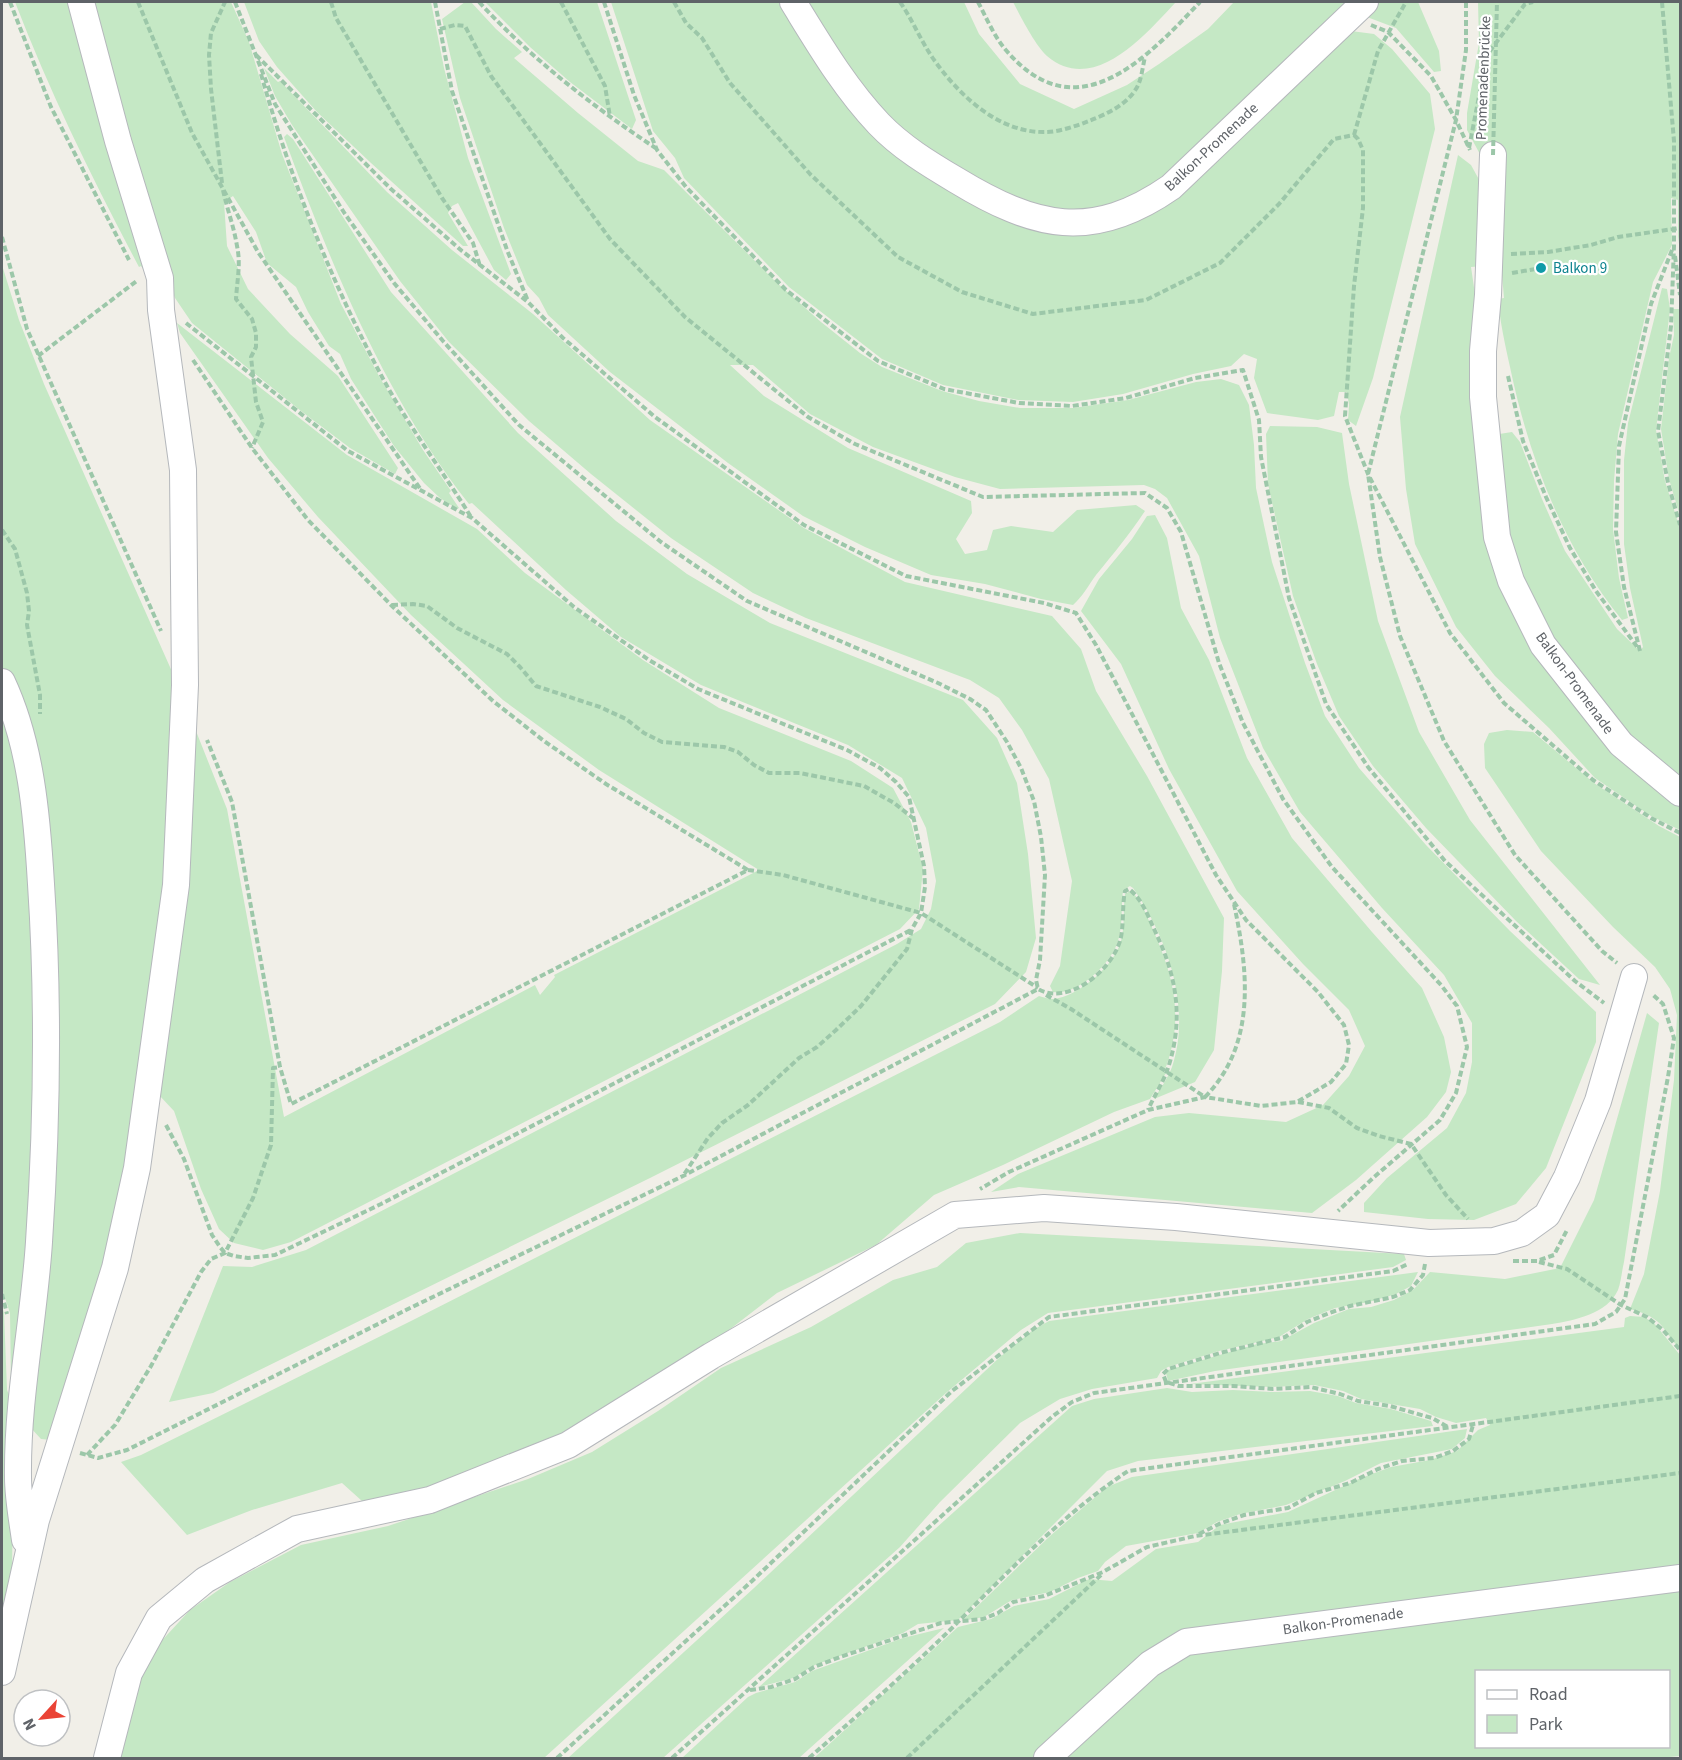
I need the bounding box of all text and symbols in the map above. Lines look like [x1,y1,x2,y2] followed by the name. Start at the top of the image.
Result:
[1471,15,1496,141] street label: Promenadenbrücke
[1160,98,1263,196] street label: Balkon-Promenade
[1553,258,1607,279] place label: Balkon 9
[1534,261,1548,275] marker: Balkon 9
[1530,628,1619,739] street label: Balkon-Promenade
[1281,1603,1405,1640] street label: Balkon-Promenade
[1475,1670,1670,1748] legend
[1529,1682,1568,1707] text: Road
[12,1688,72,1748] north arrow
[1529,1712,1563,1737] text: Park
[17,1715,42,1734] text: N

